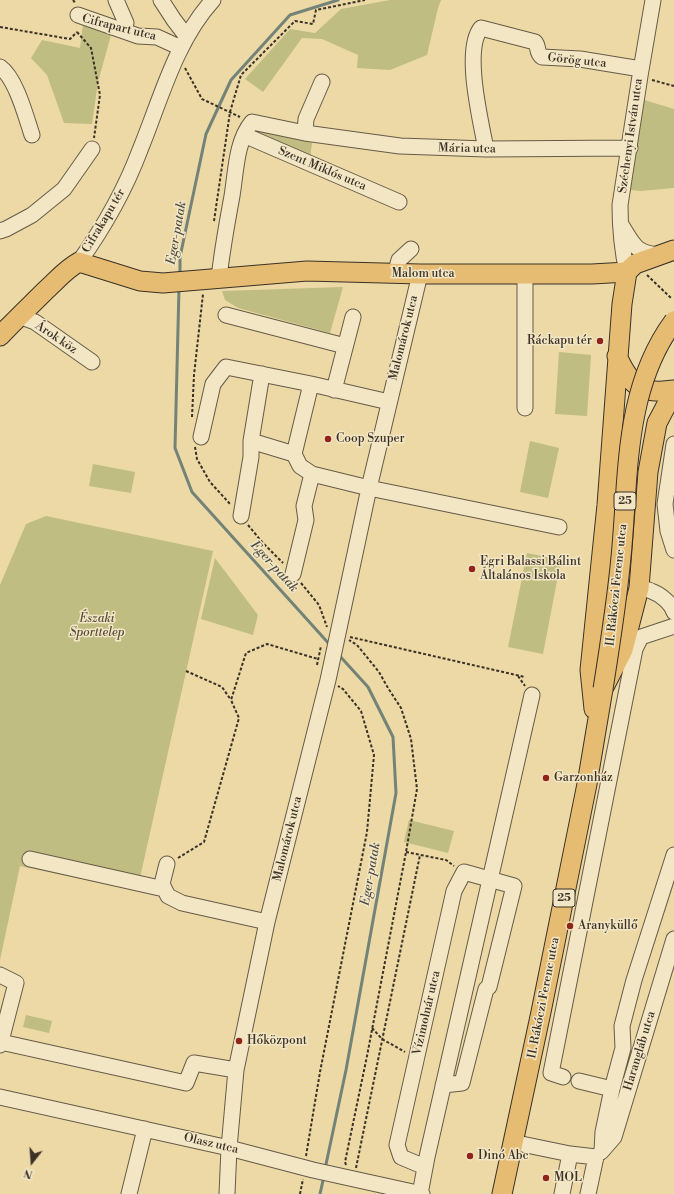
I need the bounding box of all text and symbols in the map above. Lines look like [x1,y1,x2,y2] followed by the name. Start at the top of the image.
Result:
[80,12,158,44] street label: Cifrapart utca
[547,51,607,71] street label: Görög utca
[616,78,646,194] street label: Széchenyi István utca
[438,141,496,157] street label: Mária utca
[276,144,368,194] street label: Szent Miklós utca
[79,186,129,256] street label: Cifrakapu tér
[164,200,190,266] water label: Eger-patak
[391,267,455,281] street label: Malom utca
[386,294,422,382] street label: Malomárok utca
[32,319,80,357] street label: Árok köz
[527,334,592,348] place label: Ráckapu tér
[595,336,605,346] marker: Ráckapu tér
[336,432,405,446] place label: Coop Szuper
[323,434,333,444] marker: Coop Szuper
[614,492,636,510] road number: 25
[603,523,631,647] street label: II. Rákóczi Ferenc utca
[247,538,301,596] water label: Eger-patak
[480,555,581,583] place label: Egri Balassi Bálint Általános Iskola
[467,564,477,574] marker: Egri Balassi Bálint Általános Iskola
[69,612,125,640] park label: Északi Sporttelep
[554,771,613,785] place label: Garzonház
[541,773,551,783] marker: Garzonház
[270,795,306,883] street label: Malomárok utca
[358,841,384,907] water label: Eger-patak
[553,889,575,907] road number: 25
[578,919,638,933] place label: Aranyküllő
[565,921,575,931] marker: Aranyküllő
[525,936,563,1060] street label: II. Rákóczi Ferenc utca
[410,969,444,1057] street label: Vízimolnár utca
[621,1010,659,1092] street label: Harangláb utca
[247,1034,307,1048] place label: Hőközpont
[234,1036,244,1046] marker: Hőközpont
[182,1131,240,1157] street label: Olasz utca
[12,1142,52,1182] north arrow
[478,1149,529,1163] place label: Dinó Abc
[465,1151,475,1161] marker: Dinó Abc
[22,1166,35,1181] text: N
[554,1171,582,1185] place label: MOL
[541,1173,551,1183] marker: MOL

